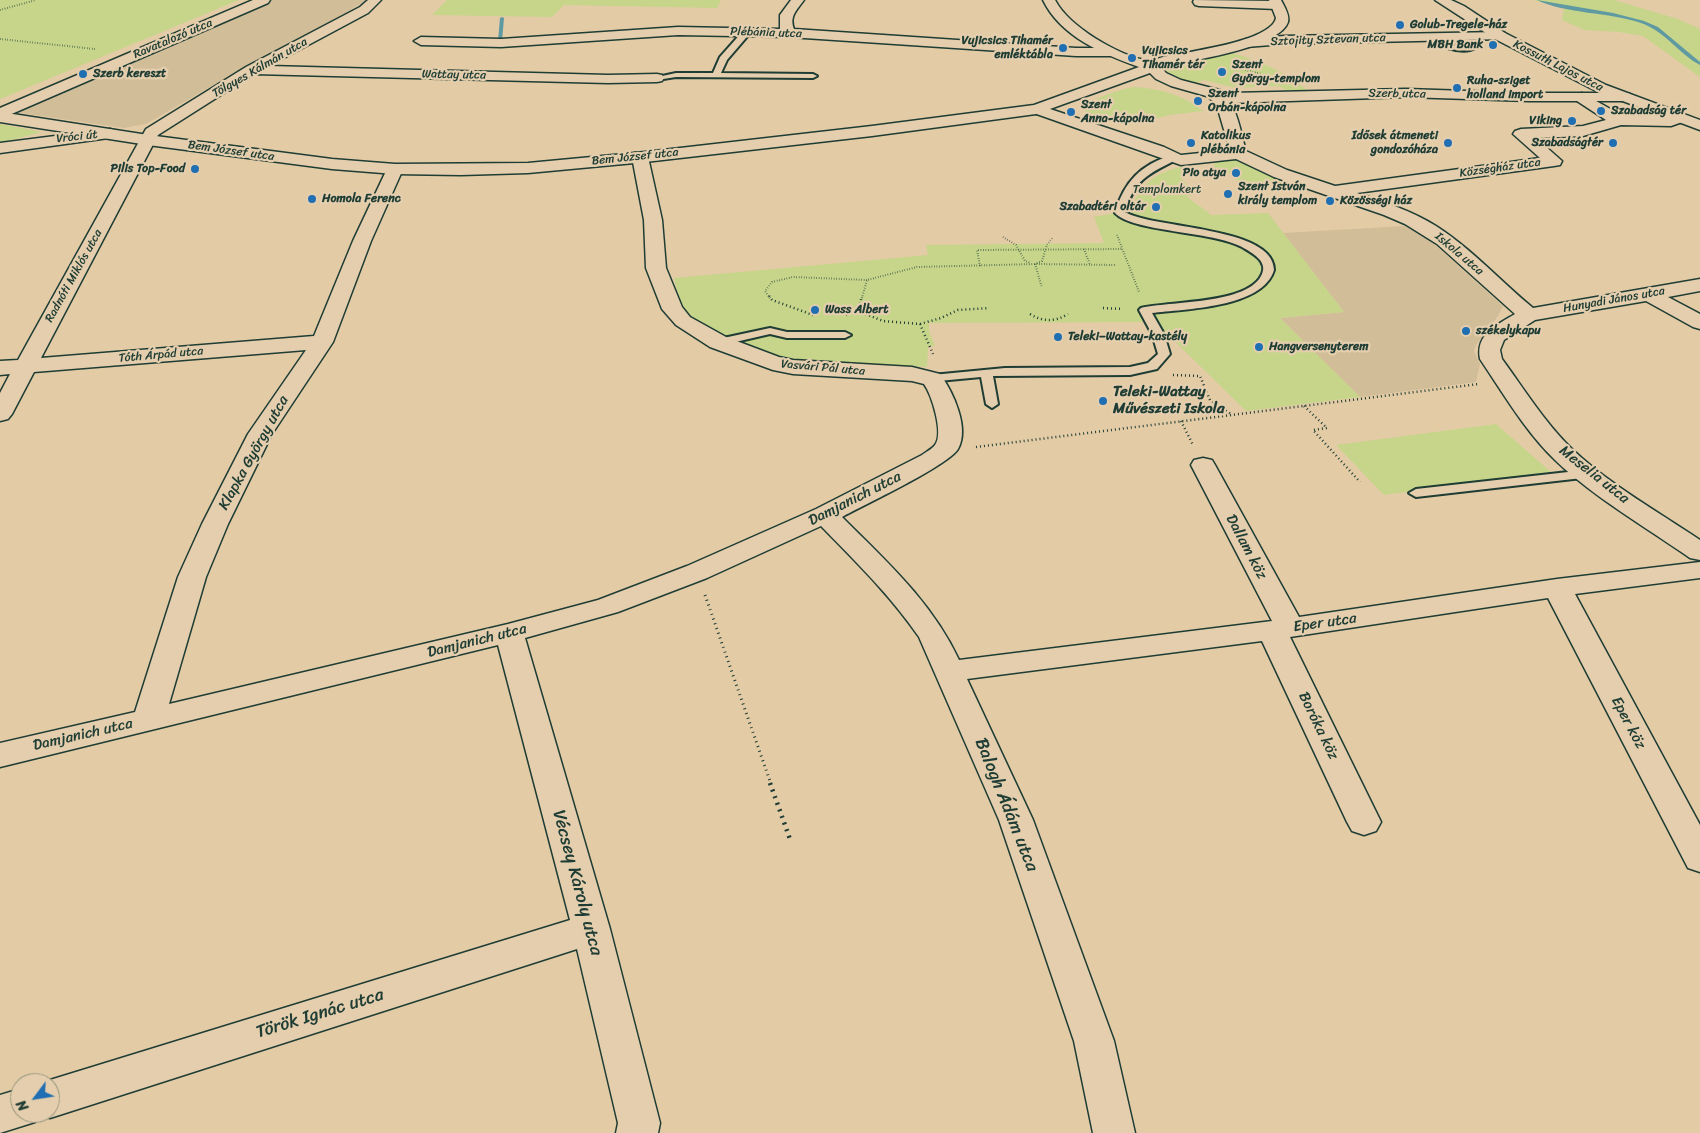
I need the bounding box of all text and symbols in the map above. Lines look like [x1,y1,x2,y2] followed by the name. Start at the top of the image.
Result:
[131,16,215,62] street label: Ravatalozó utca
[1410,18,1507,32] place label: Golub-Tregele-ház
[1394,19,1406,31] marker: Golub-Tregele-ház
[730,25,802,41] street label: Plébánia utca
[1270,31,1386,49] street label: Sztojity Sztevan utca
[962,34,1053,62] place label: Vujicsics Tihamér emléktábla
[210,35,310,101] street label: Tölgyes Kálmán utca
[1511,37,1605,95] street label: Kossuth Lajos utca
[1427,38,1483,52] place label: MBH Bank
[1487,39,1499,51] marker: MBH Bank
[1057,42,1069,54] marker: Vujicsics Tihamér emléktábla
[1142,44,1204,72] place label: Vujicsics Tihamér tér
[1126,52,1138,64] marker: Vujicsics Tihamér tér
[1232,58,1320,86] place label: Szent György-templom
[1216,66,1228,78] marker: Szent György-templom
[93,67,166,81] place label: Szerb kereszt
[422,67,486,83] street label: Wattay utca
[77,68,89,80] marker: Szerb kereszt
[1467,74,1543,102] place label: Ruha-sziget holland import
[1451,82,1463,94] marker: Ruha-sziget holland import
[1368,86,1426,102] street label: Szerb utca
[1208,87,1286,115] place label: Szent Orbán-kápolna
[1192,95,1204,107] marker: Szent Orbán-kápolna
[1081,98,1154,126] place label: Szent Anna-kápolna
[1611,104,1686,118] place label: Szabadság tér
[1595,105,1607,117] marker: Szabadság tér
[1065,106,1077,118] marker: Szent Anna-kápolna
[1529,114,1562,128] place label: Viking
[1566,115,1578,127] marker: Viking
[56,128,98,146] street label: Vróci út
[1201,129,1251,157] place label: Katolikus plébánia
[1352,129,1438,157] place label: Idősek átmeneti gondozóháza
[1531,136,1603,150] place label: Szabadságtér
[1185,137,1197,149] marker: Katolikus plébánia
[1442,137,1454,149] marker: Idősek átmeneti gondozóháza
[1607,137,1619,149] marker: Szabadságtér
[187,138,275,164] street label: Bem József utca
[591,145,679,169] street label: Bem József utca
[1459,155,1541,181] street label: Községház utca
[111,162,185,176] place label: Pilis Top-Food
[189,163,201,175] marker: Pilis Top-Food
[1183,166,1226,180] place label: Pio atya
[1230,167,1242,179] marker: Pio atya
[1238,180,1317,208] place label: Szent István király templom
[1133,183,1201,197] park label: Templomkert
[1222,188,1234,200] marker: Szent István király templom
[322,192,401,206] place label: Homola Ferenc
[306,193,318,205] marker: Homola Ferenc
[1340,194,1412,208] place label: Közösségi ház
[1324,195,1336,207] marker: Közösségi ház
[1060,200,1146,214] place label: Szabadtéri oltár
[1150,201,1162,213] marker: Szabadtéri oltár
[42,227,106,325] street label: Radnóti Miklós utca
[1432,230,1486,278] street label: Iskola utca
[1562,284,1666,316] street label: Hunyadi János utca
[825,303,888,317] place label: Wass Albert
[809,304,821,316] marker: Wass Albert
[1476,324,1541,338] place label: székelykapu
[1460,325,1472,337] marker: székelykapu
[1068,330,1187,344] place label: Teleki–Wattay-kastély
[1052,331,1064,343] marker: Teleki–Wattay-kastély
[1269,340,1368,354] place label: Hangversenyterem
[1253,341,1265,353] marker: Hangversenyterem
[118,344,204,366] street label: Tóth Árpád utca
[780,357,866,379] street label: Vasvári Pál utca
[1113,383,1225,418] place label: Teleki-Wattay Művészeti Iskola
[215,393,293,513] street label: Klapka György utca
[1097,395,1109,407] marker: Teleki-Wattay Művészeti Iskola
[1555,442,1633,508] street label: Meselia utca
[806,468,904,530] street label: Damjanich utca
[1221,512,1271,582] street label: Dallam köz
[1292,610,1358,636] street label: Eper utca
[426,620,528,662] street label: Damjanich utca
[1294,689,1342,763] street label: Boróka köz
[1607,694,1649,752] street label: Eper köz
[31,715,135,755] street label: Damjanich utca
[969,735,1043,875] street label: Balogh Ádám utca
[547,808,607,958] street label: Vécsey Károly utca
[254,984,386,1044] street label: Török Ignác utca
[10,1073,60,1123] north arrow
[9,1095,36,1116] text: N

